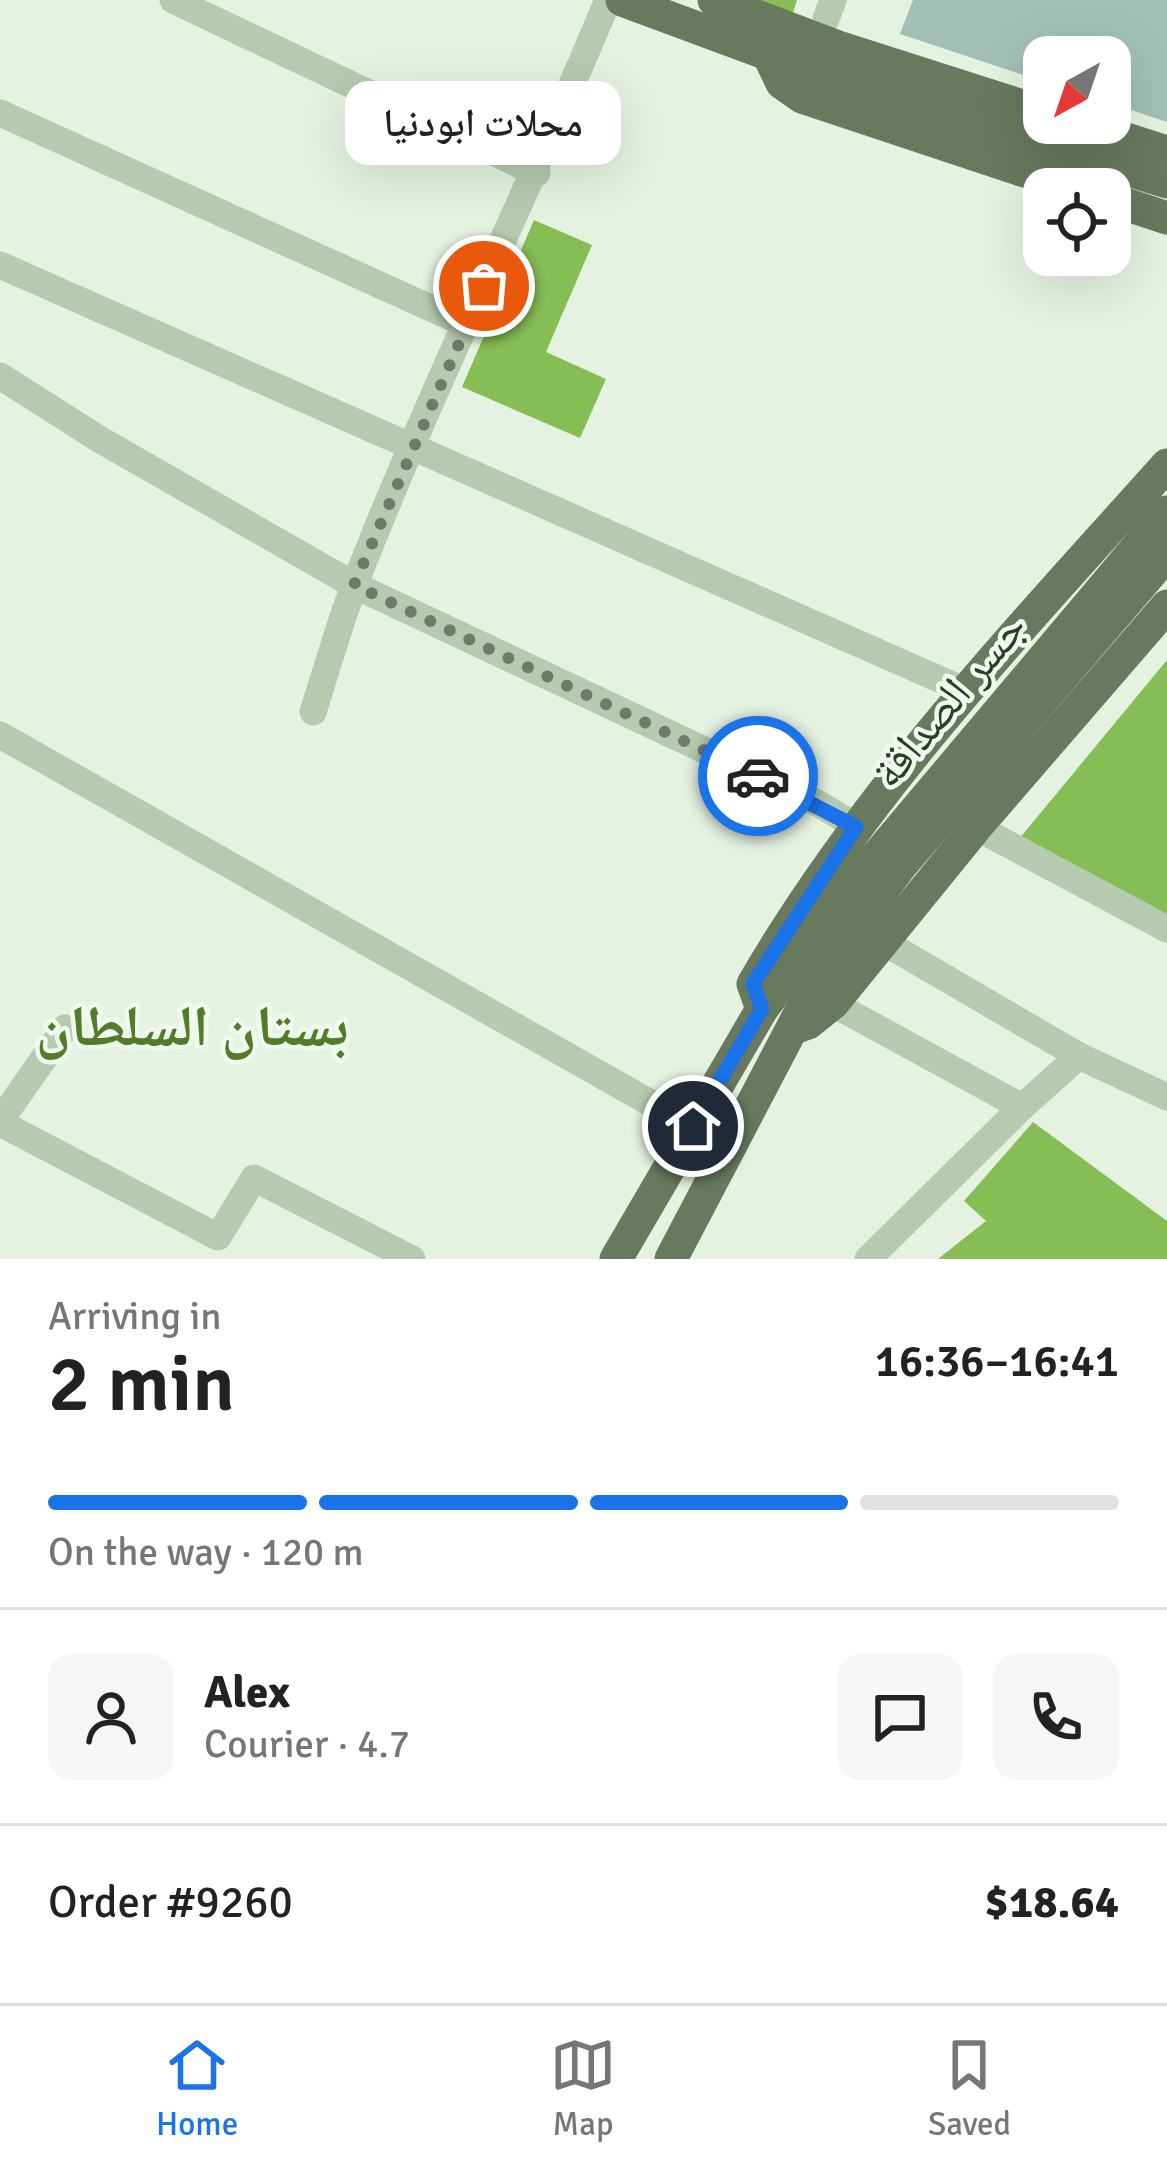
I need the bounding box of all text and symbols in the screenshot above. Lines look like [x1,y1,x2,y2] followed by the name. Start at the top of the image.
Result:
[1023,36,1131,144] north arrow
[1023,36,1131,276] map controls
[346,82,622,166] callout: محلات ابودنيا
[383,99,583,147] text: محلات ابودنيا
[1023,168,1131,276] button: locate
[433,235,535,337] pin
[451,253,517,319] icon: bag
[859,601,1039,799] street label: جسر الصداقة
[698,716,818,836] courier
[725,743,791,809] icon: car
[36,992,348,1063] district label: بستان السلطان
[642,1075,744,1177] pin
[660,1093,726,1159] icon: home
[48,1292,222,1340] text: Arriving in
[875,1334,1119,1389] text: 16:36–16:41
[48,1337,235,1433] text: 2 min
[48,1528,364,1576] text: On the way · 120 m
[48,1654,174,1780] button: person
[837,1654,963,1780] button: chat
[993,1654,1119,1780] button: phone
[204,1665,290,1720] text: Alex
[204,1720,410,1768] text: Courier · 4.7
[48,1875,293,1930] text: Order #9260
[985,1875,1119,1930] text: $18.64
[156,2032,238,2145] tab: Home
[550,2032,616,2145] tab: Map
[928,2032,1011,2145] tab: Saved

